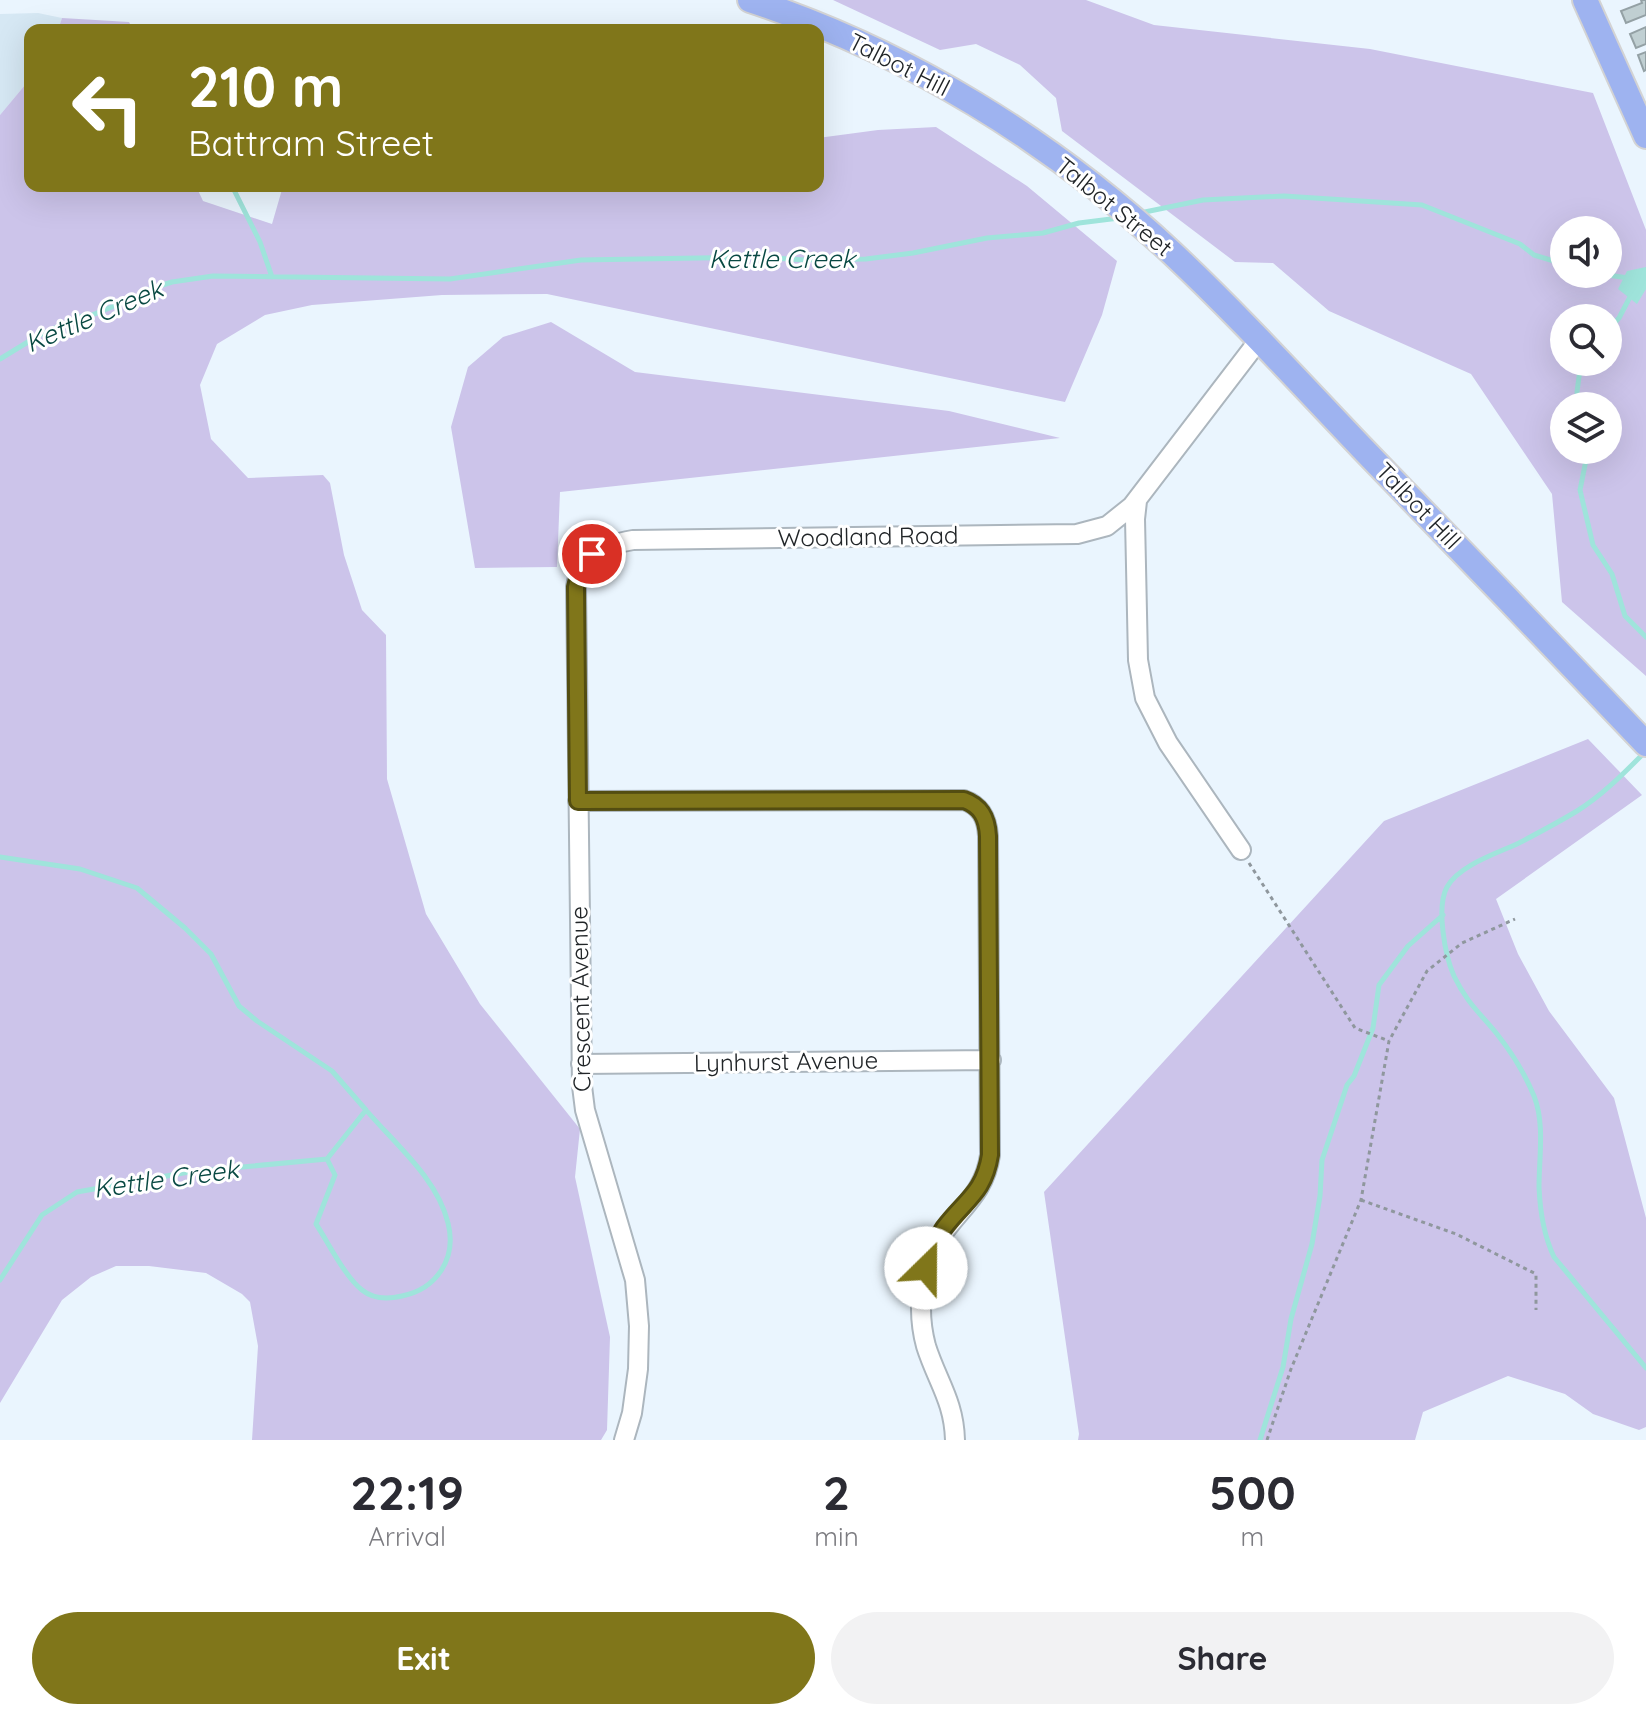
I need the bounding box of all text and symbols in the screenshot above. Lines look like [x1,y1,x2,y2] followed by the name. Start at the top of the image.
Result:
[844,26,955,102] street label: Talbot Hill
[188,51,343,121] text: 210 m
[56,56,160,160] icon: left
[188,120,434,165] text: Battram Street
[1050,150,1179,262] street label: Talbot Street
[1550,216,1622,464] map controls
[1550,216,1622,288] button: sound
[709,242,857,275] water label: Kettle Creek
[20,271,170,359] water label: Kettle Creek
[1550,304,1622,376] button: search
[1550,392,1622,464] button: layers
[1370,456,1467,555] street label: Talbot Hill
[777,519,959,553] street label: Woodland Road
[558,520,626,588] pin
[570,532,614,576] icon: arrive
[563,906,597,1092] street label: Crescent Avenue
[694,1044,878,1078] street label: Lynhurst Avenue
[91,1152,243,1205] water label: Kettle Creek
[884,1226,968,1310] position arrow
[350,1462,464,1522] text: 22:19
[823,1462,850,1522] text: 2
[1209,1462,1296,1522] text: 500
[368,1520,446,1553] text: Arrival
[814,1520,859,1553] text: min
[1240,1520,1264,1553] text: m
[32,1612,815,1704] button: Exit
[831,1612,1614,1704] button: Share

